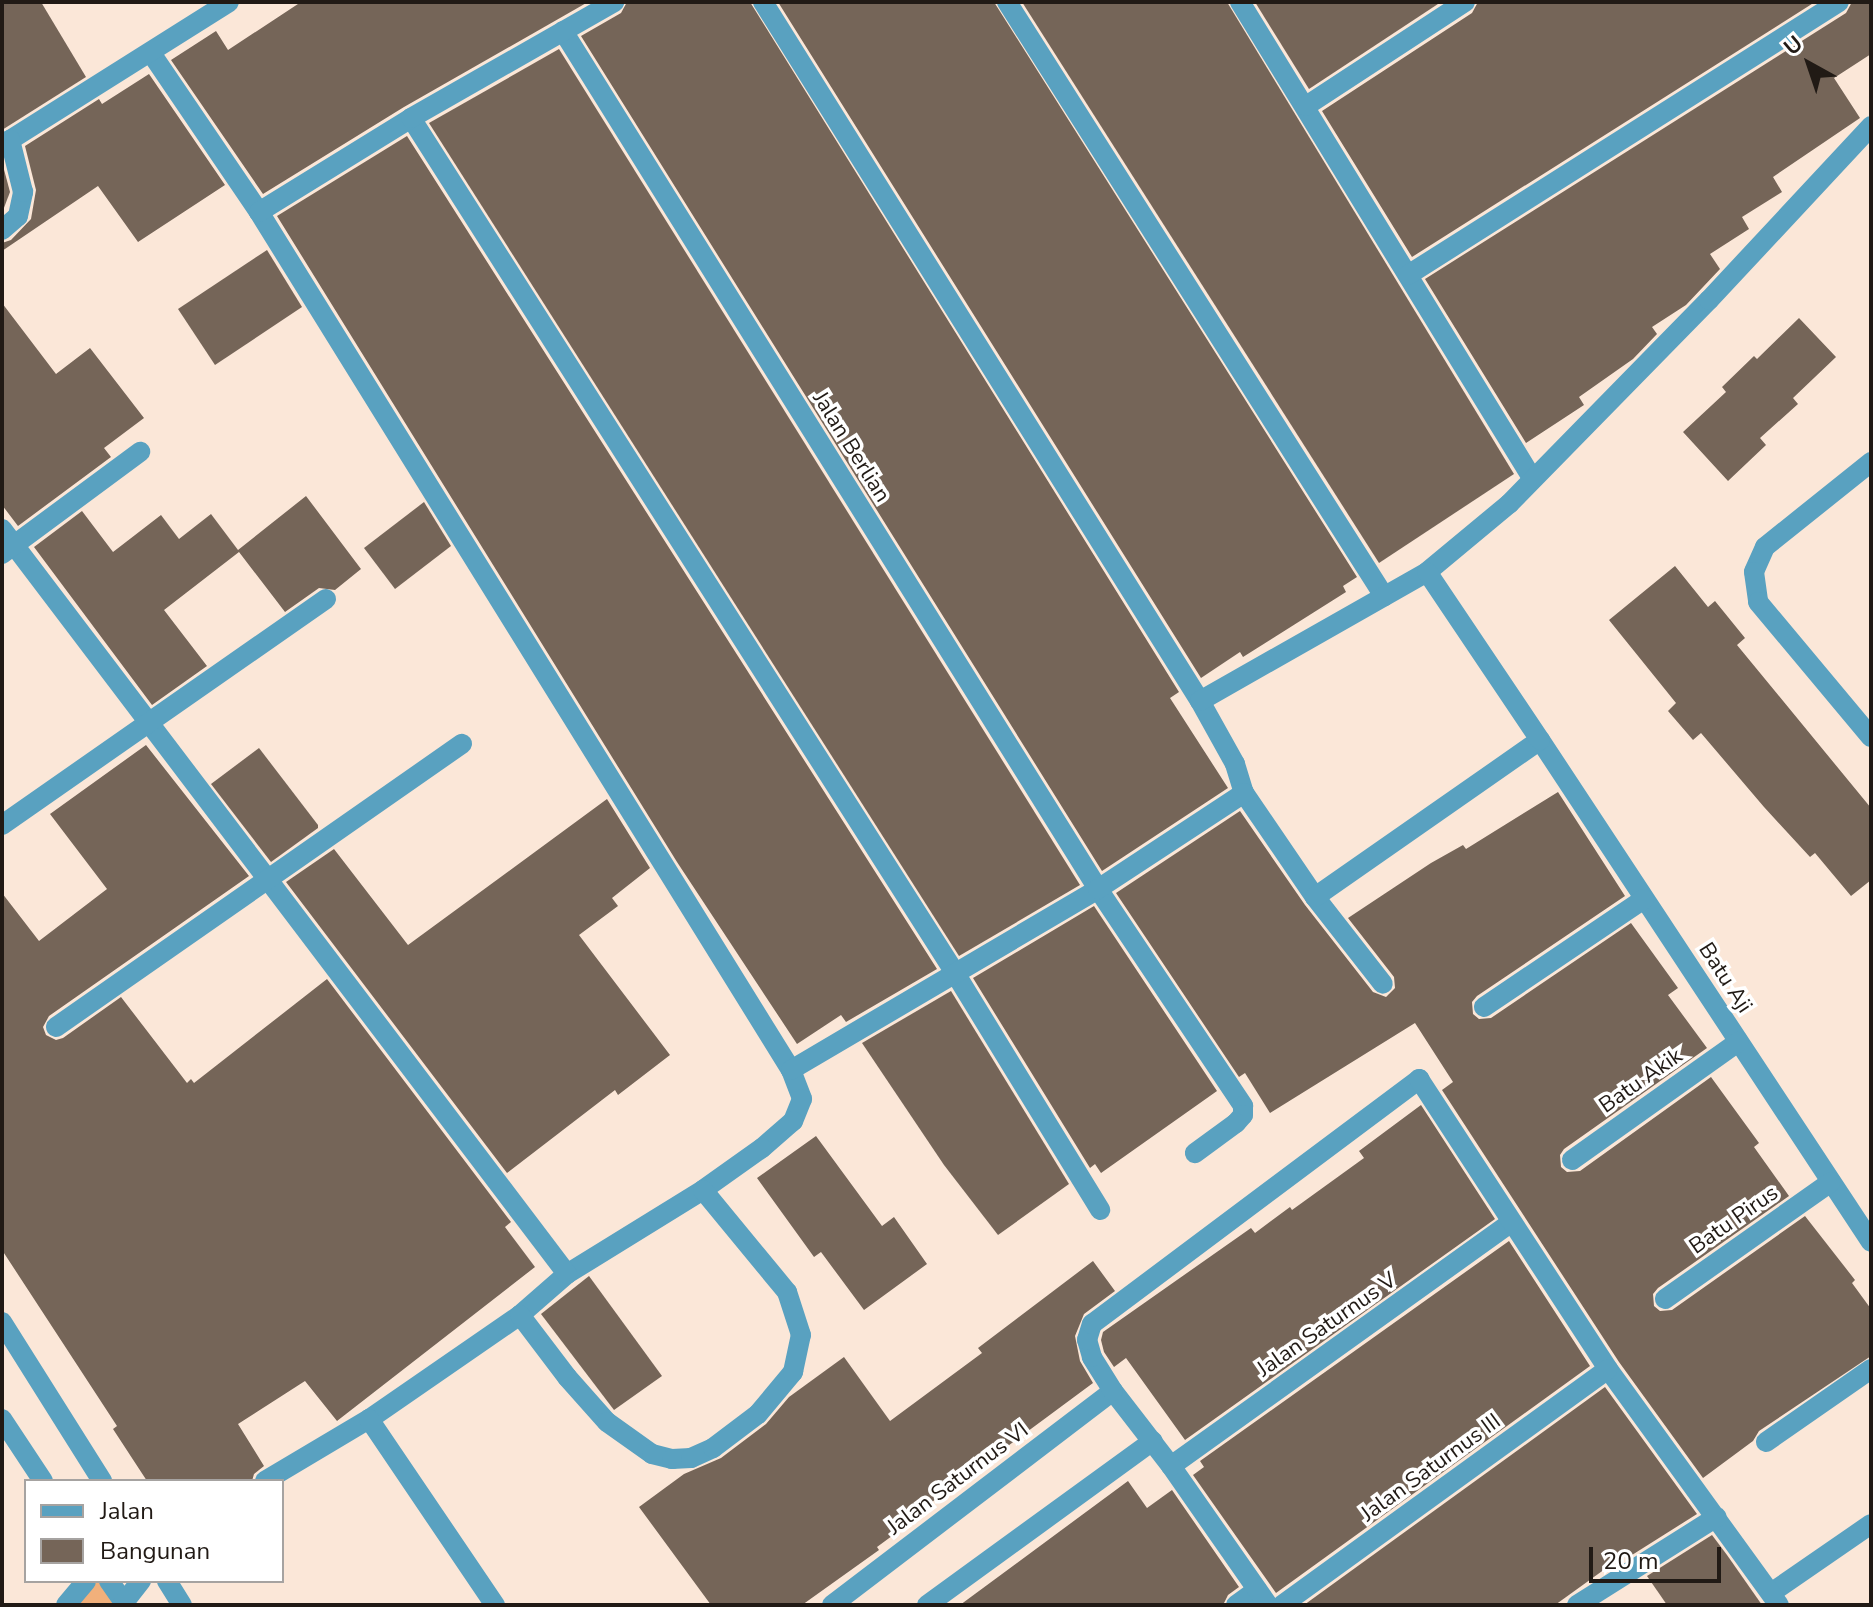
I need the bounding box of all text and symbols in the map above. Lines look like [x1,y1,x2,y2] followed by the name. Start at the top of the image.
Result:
[1769,24,1849,104] north arrow
[1778,29,1809,62] text: U
[807,387,895,507] street label: Jalan Berlian
[1693,938,1757,1018] street label: Batu Aji
[1594,1043,1688,1119] street label: Batu Akik
[1685,1180,1783,1260] street label: Batu Pirus
[1252,1267,1402,1383] street label: Jalan Saturnus V
[1356,1408,1506,1528] street label: Jalan Saturnus III
[882,1417,1034,1541] street label: Jalan Saturnus VI
[24,1479,284,1583] legend
[100,1495,154,1527] text: Jalan
[1593,1531,1725,1581] scale bar
[100,1535,210,1567] text: Bangunan
[1603,1545,1659,1577] text: 20 m

